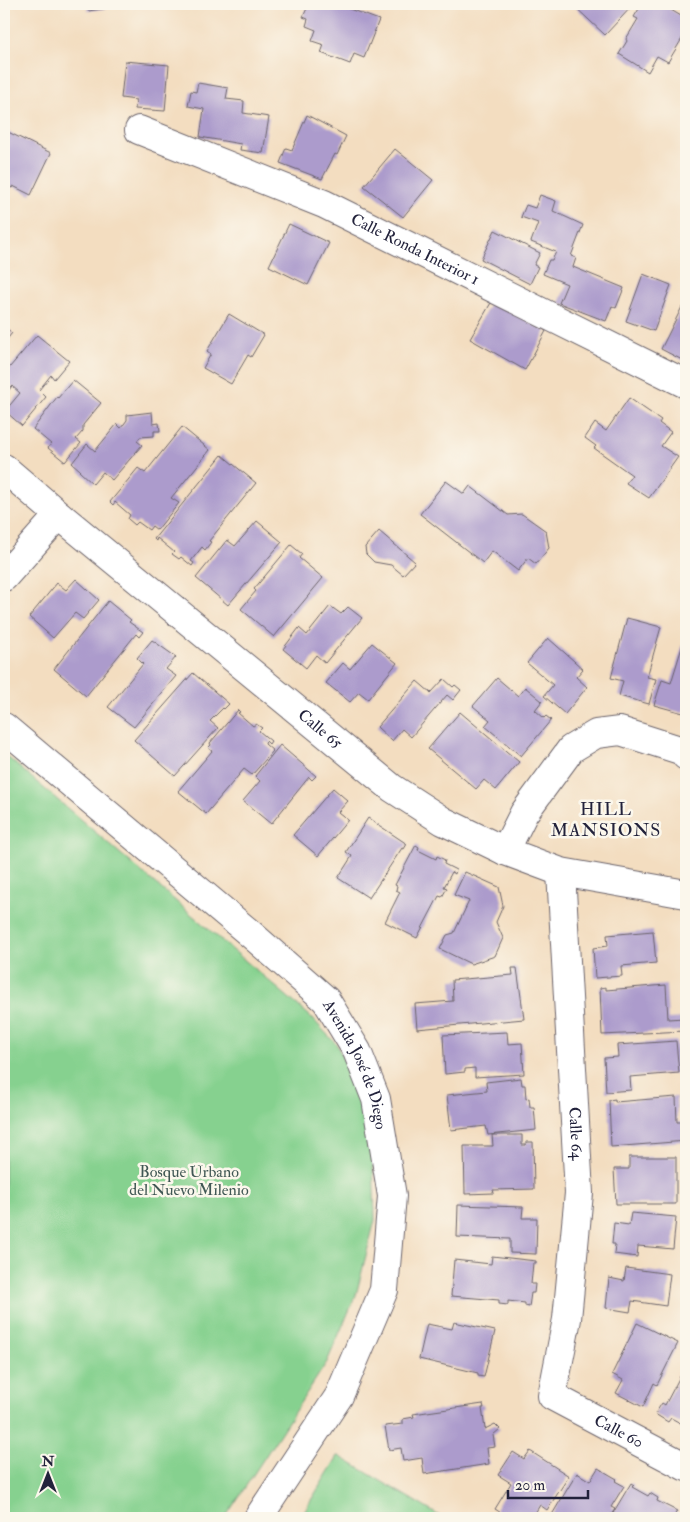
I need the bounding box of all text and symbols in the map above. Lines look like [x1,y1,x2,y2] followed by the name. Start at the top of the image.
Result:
[348,209,483,290] street label: Calle Ronda Interior 1
[294,705,346,753] street label: Calle 65
[551,798,661,842] district label: HILL MANSIONS
[318,995,391,1131] street label: Avenida José de Diego
[564,1107,587,1162] street label: Calle 64
[129,1162,249,1200] park label: Bosque Urbano del Nuevo Milenio
[591,1410,647,1453] street label: Calle 60
[22,1450,72,1500] north arrow
[41,1453,55,1470] text: N
[508,1467,588,1499] scale bar
[515,1476,545,1495] text: 20 m

